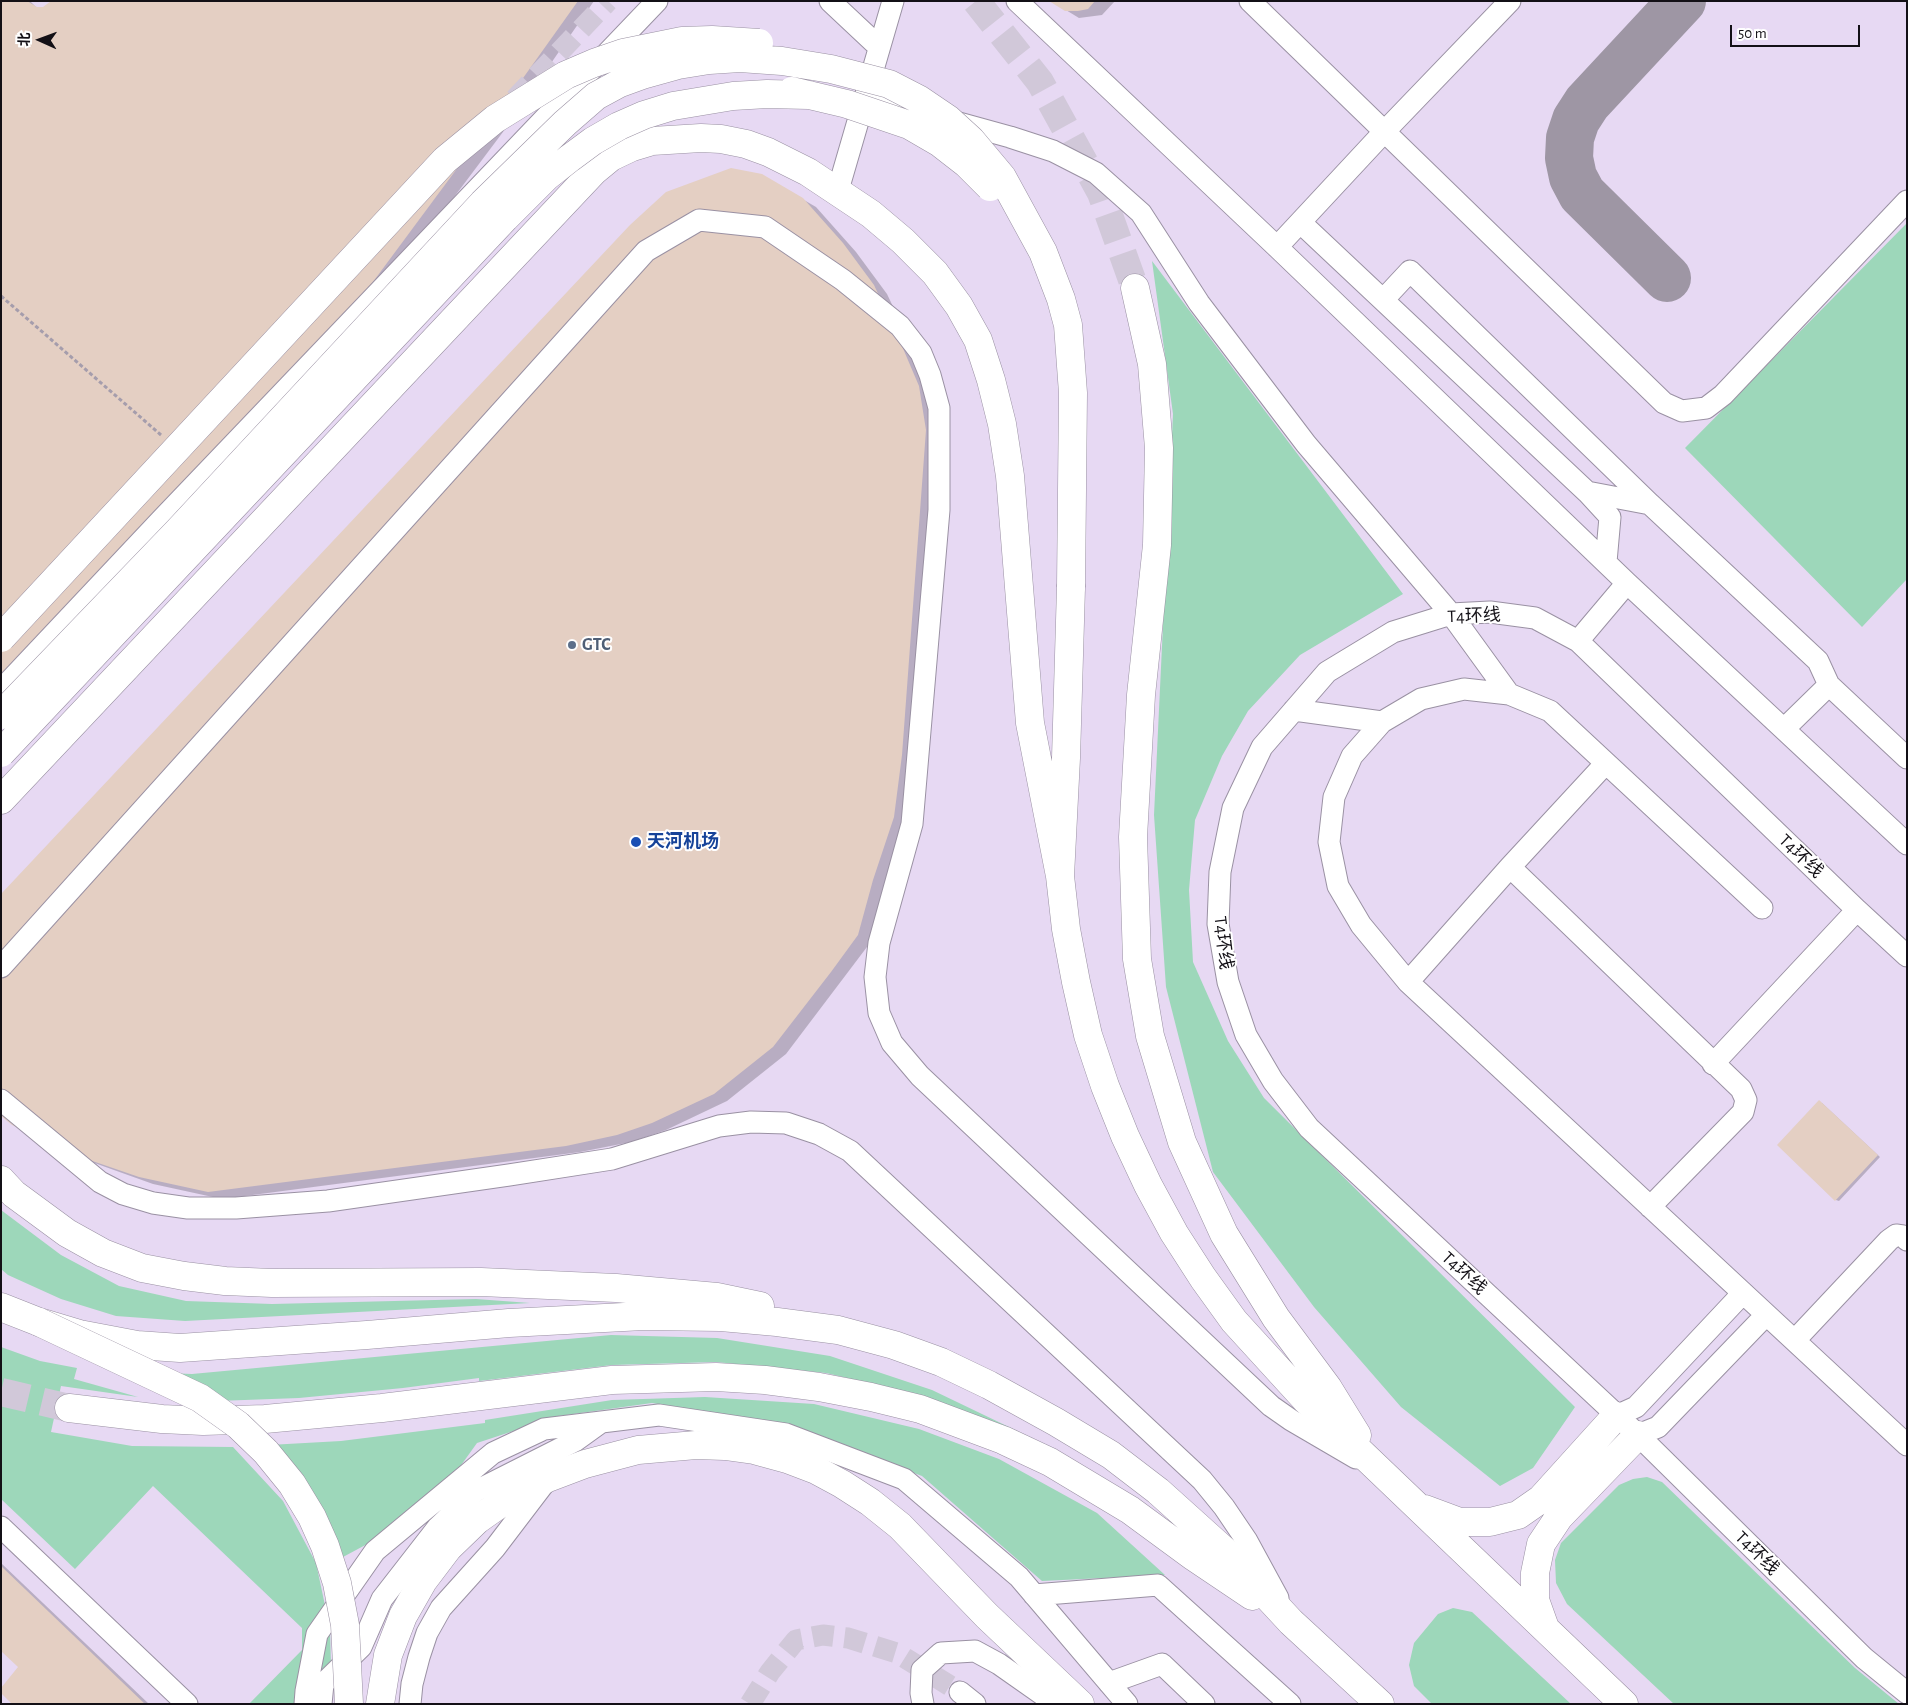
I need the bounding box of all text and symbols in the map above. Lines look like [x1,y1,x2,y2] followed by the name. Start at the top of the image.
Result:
[15,15,65,65] north arrow
[1733,15,1863,47] scale bar
[1738,26,1767,41] text: 50 m
[18,32,32,47] text: 北
[1447,604,1501,628] street label: T4环线
[582,634,611,656] place label: GTC
[566,639,578,651] marker: GTC
[1774,830,1828,882] street label: T4环线
[647,831,719,853] place label: 天河机场
[629,835,643,849] marker: 天河机场
[1209,915,1237,971] street label: T4环线
[1437,1247,1491,1299] street label: T4环线
[1730,1526,1784,1580] street label: T4环线

